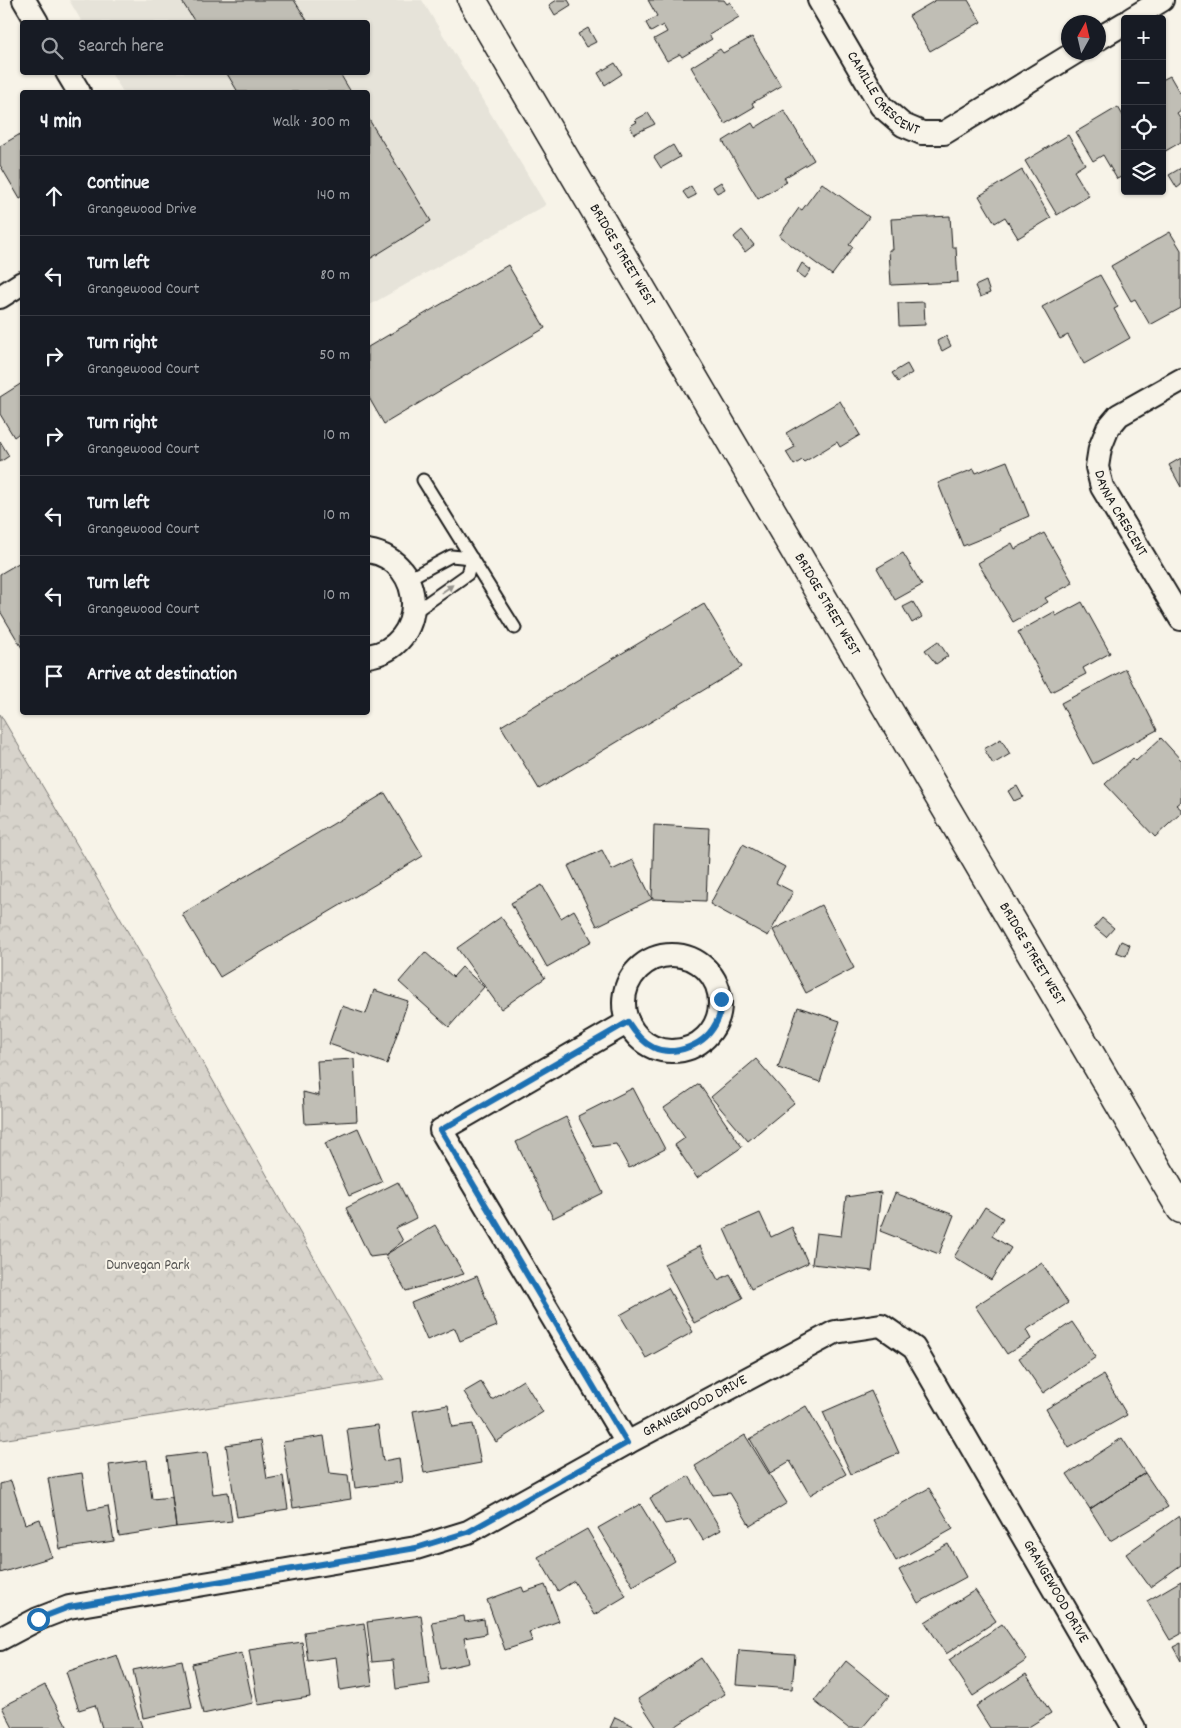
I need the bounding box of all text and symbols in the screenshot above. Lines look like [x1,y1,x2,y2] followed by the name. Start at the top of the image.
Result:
[1061,15,1106,60] north arrow
[1121,15,1166,195] map controls
[1121,15,1166,60] button: +
[20,20,370,75] search box
[38,34,66,62] icon: search
[78,34,164,61] text: Search here
[840,47,923,142] street label: CAMILLE CRESCENT
[1121,60,1166,105] button: −
[1121,105,1166,150] button: locate
[40,108,82,138] text: 4 min
[273,111,350,134] text: Walk · 300 m
[1121,150,1166,195] button: layers
[87,171,149,198] text: Continue
[40,182,68,210] icon: ahead
[316,184,350,207] text: 140 m
[87,198,197,221] text: Grangewood Drive
[583,200,661,311] street label: BRIDGE STREET WEST
[87,251,150,278] text: Turn left
[40,262,68,290] icon: left
[320,264,350,287] text: 80 m
[87,278,199,301] text: Grangewood Court
[87,331,158,358] text: Turn right
[40,342,68,370] icon: right
[319,344,350,367] text: 50 m
[87,358,199,381] text: Grangewood Court
[87,411,158,438] text: Turn right
[40,422,68,450] icon: right
[323,424,350,447] text: 10 m
[87,438,199,461] text: Grangewood Court
[1087,468,1152,561] street label: DAYNA CRESCENT
[87,491,150,518] text: Turn left
[40,502,68,530] icon: left
[323,504,350,527] text: 10 m
[87,518,199,541] text: Grangewood Court
[788,549,865,660] street label: BRIDGE STREET WEST
[87,571,150,598] text: Turn left
[40,582,68,610] icon: left
[323,584,350,607] text: 10 m
[440,584,454,594] one-way arrow
[87,598,199,621] text: Grangewood Court
[40,662,68,690] icon: arrive
[87,662,237,689] text: Arrive at destination
[993,899,1070,1010] street label: BRIDGE STREET WEST
[710,988,733,1011] route end
[106,1255,190,1277] park label: Dunvegan Park
[639,1370,752,1444] street label: GRANGEWOOD DRIVE
[1017,1536,1094,1648] street label: GRANGEWOOD DRIVE
[27,1608,50,1631] route start

